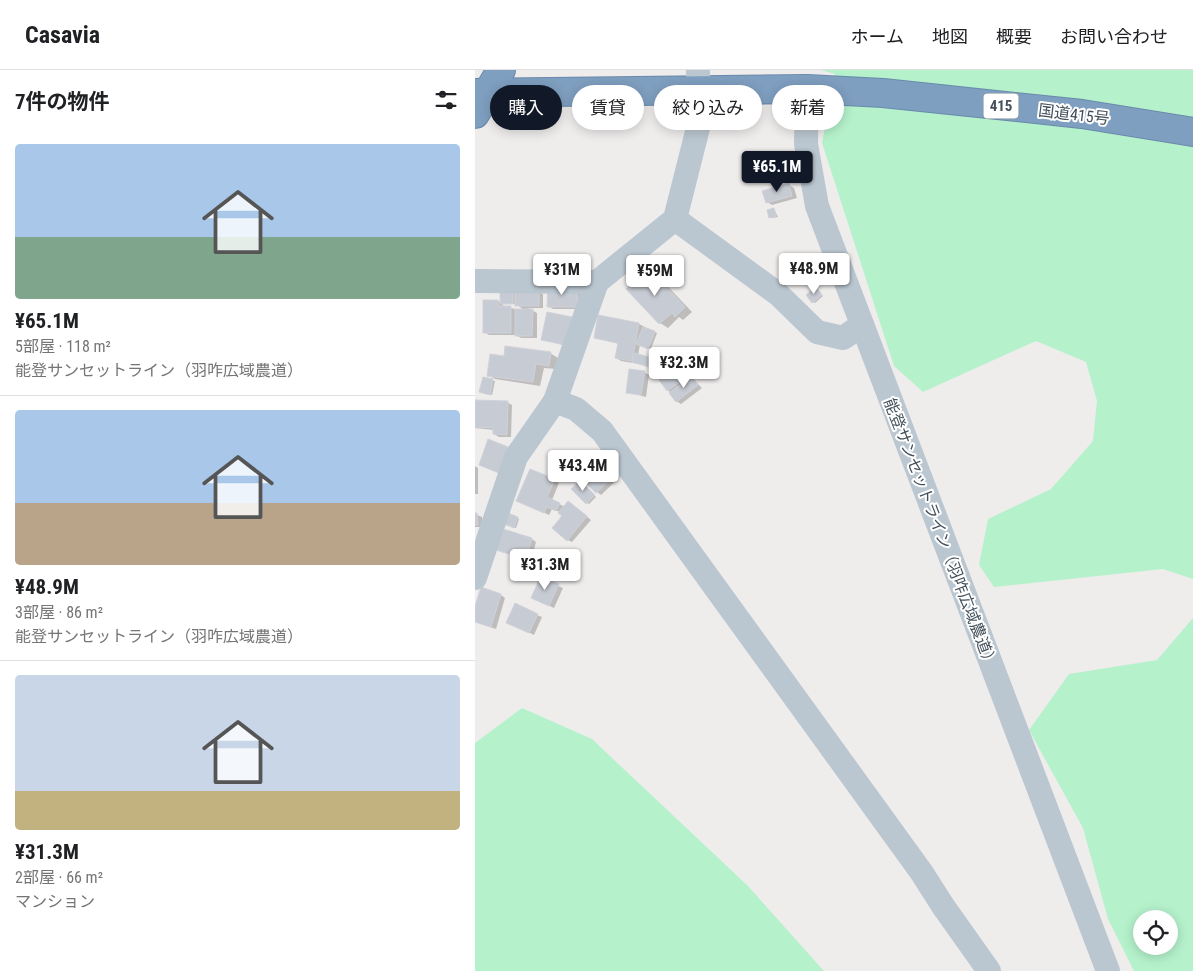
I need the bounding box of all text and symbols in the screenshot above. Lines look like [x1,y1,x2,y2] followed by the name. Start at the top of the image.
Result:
[25,21,100,49] text: Casavia
[851,26,904,47] text: ホーム
[932,26,968,47] text: 地図
[996,26,1032,47] text: 概要
[1060,26,1168,47] text: お問い合わせ
[490,85,562,130] chip: 購入
[572,85,644,130] chip: 賃貸
[654,85,762,130] chip: 絞り込み
[772,85,844,130] chip: 新着
[432,86,460,114] icon: filters
[15,90,110,114] text: 7件の物件
[983,94,1019,118] road number: 415
[1037,101,1111,128] street label: 国道415号
[736,150,818,193] pin: ¥65.1M
[753,157,801,176] text: ¥65.1M
[193,177,283,267] icon: home
[773,252,855,295] pin: ¥48.9M
[532,254,592,296] pin: ¥31M
[625,254,685,297] pin: ¥59M
[790,259,838,278] text: ¥48.9M
[544,260,580,279] text: ¥31M
[637,261,673,280] text: ¥59M
[15,309,79,333] text: ¥65.1M
[15,337,111,356] text: 5部屋 · 118 m²
[643,346,725,389] pin: ¥32.3M
[660,353,708,372] text: ¥32.3M
[15,361,303,380] text: 能登サンセットライン（羽咋広域農道）
[880,395,1001,671] street label: 能登サンセットライン（羽咋広域農道）
[193,442,283,532] icon: home
[542,450,624,492] pin: ¥43.4M
[559,456,607,475] text: ¥43.4M
[504,548,586,591] pin: ¥31.3M
[521,555,569,574] text: ¥31.3M
[15,575,79,599] text: ¥48.9M
[15,603,103,622] text: 3部屋 · 86 m²
[15,627,303,646] text: 能登サンセットライン（羽咋広域農道）
[193,707,283,797] icon: home
[15,840,79,864] text: ¥31.3M
[15,868,103,887] text: 2部屋 · 66 m²
[15,892,95,911] text: マンション
[1133,910,1178,955] map controls
[1133,910,1178,955] button: locate

